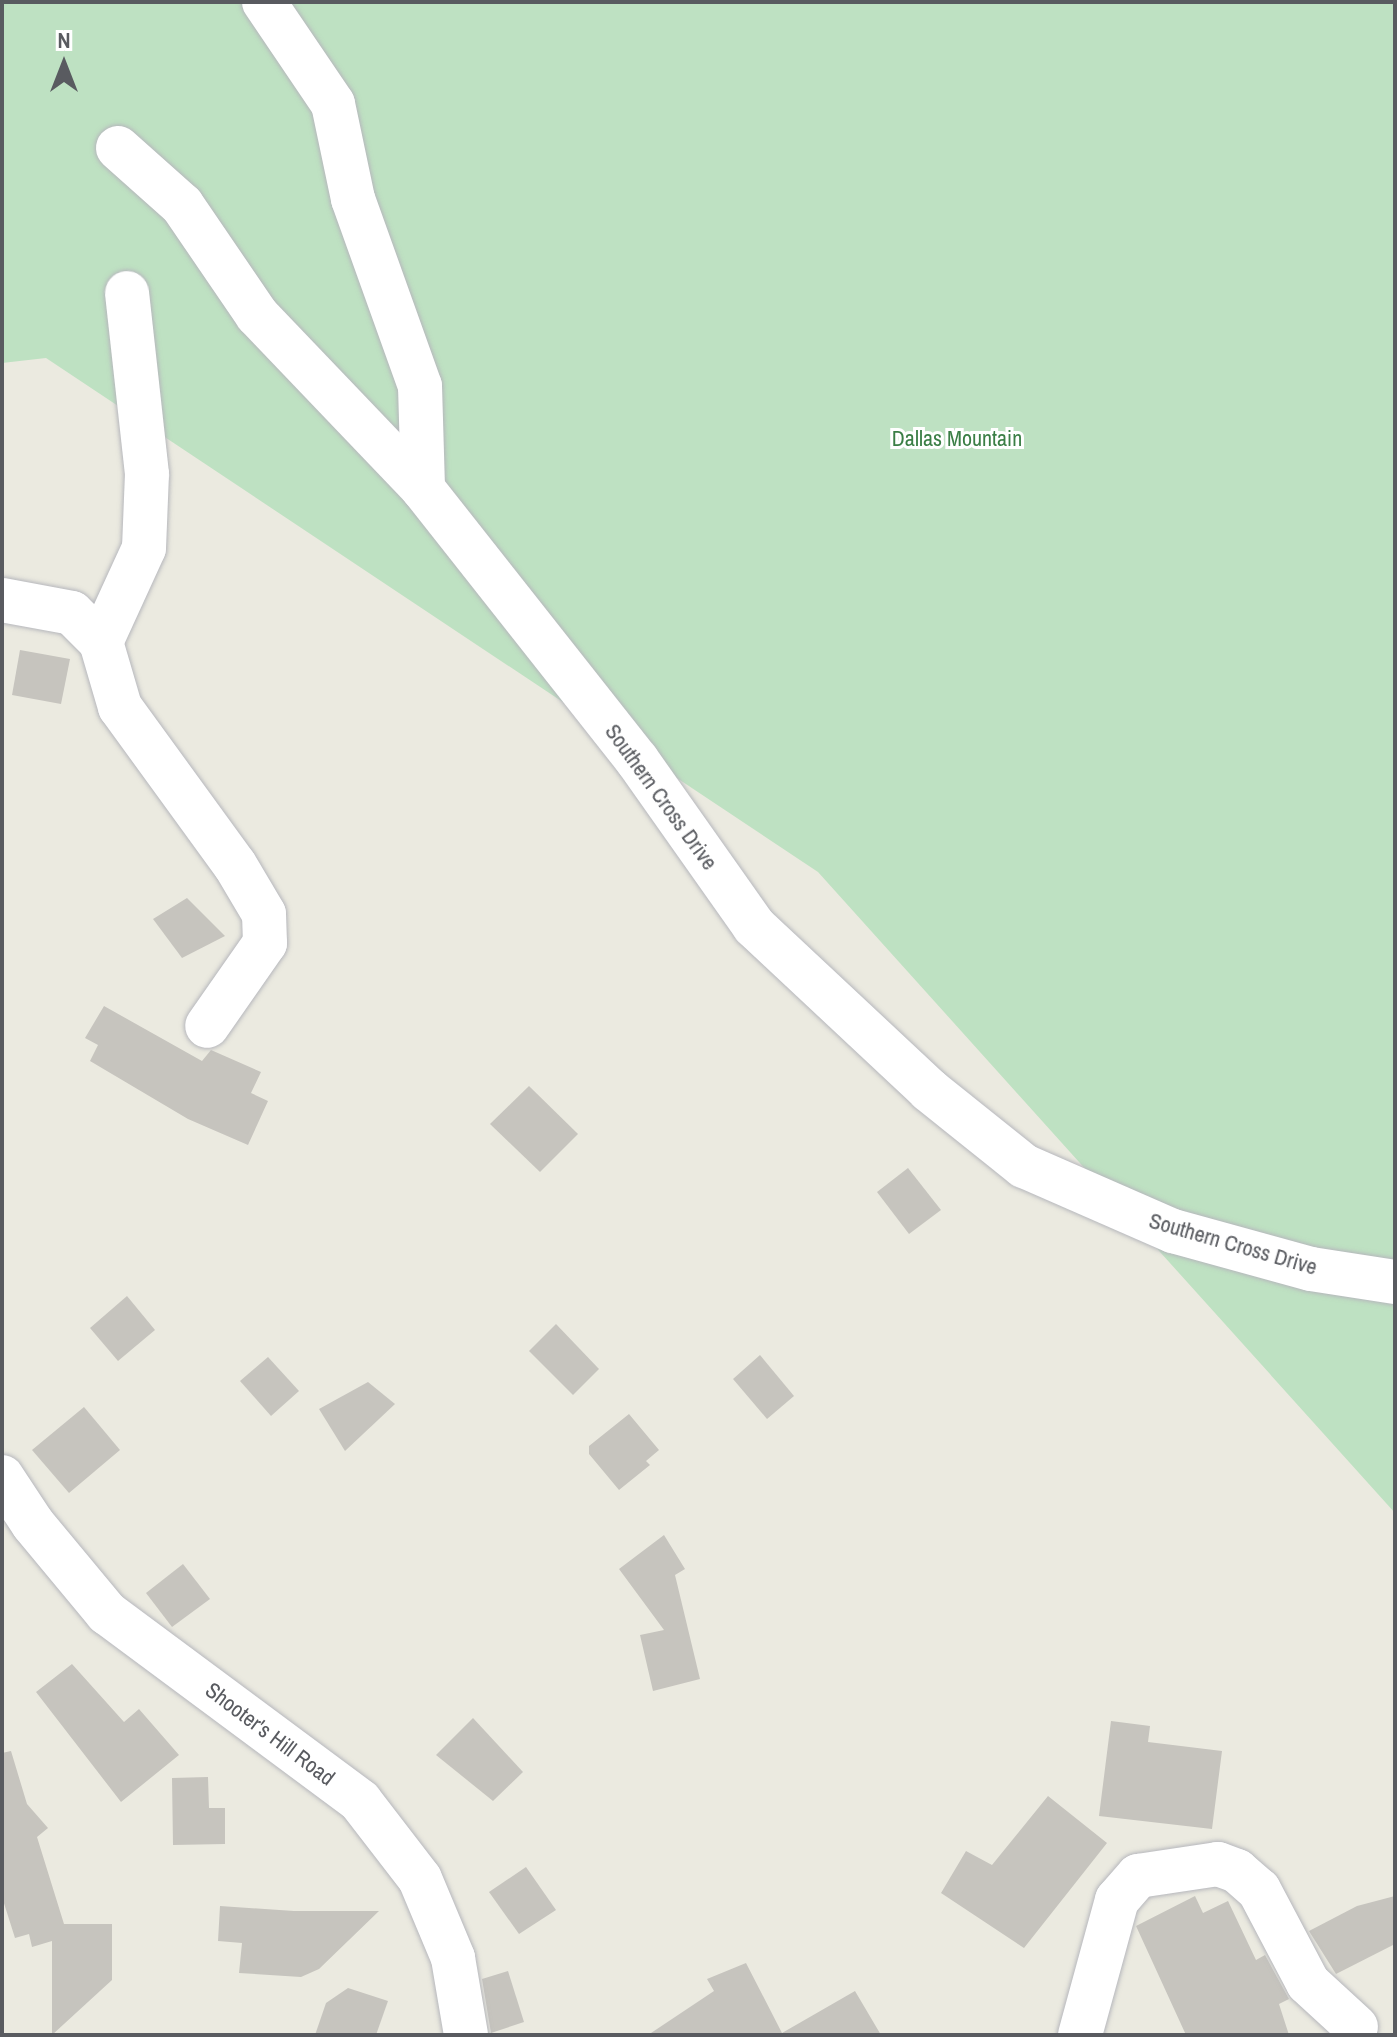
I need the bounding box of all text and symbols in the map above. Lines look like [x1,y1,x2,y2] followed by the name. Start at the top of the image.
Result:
[24,24,104,104] north arrow
[57,25,71,55] text: N
[892,426,1022,452] park label: Dallas Mountain
[599,719,723,875] street label: Southern Cross Drive
[1146,1207,1320,1281] street label: Southern Cross Drive
[200,1677,340,1791] street label: Shooter's Hill Road

